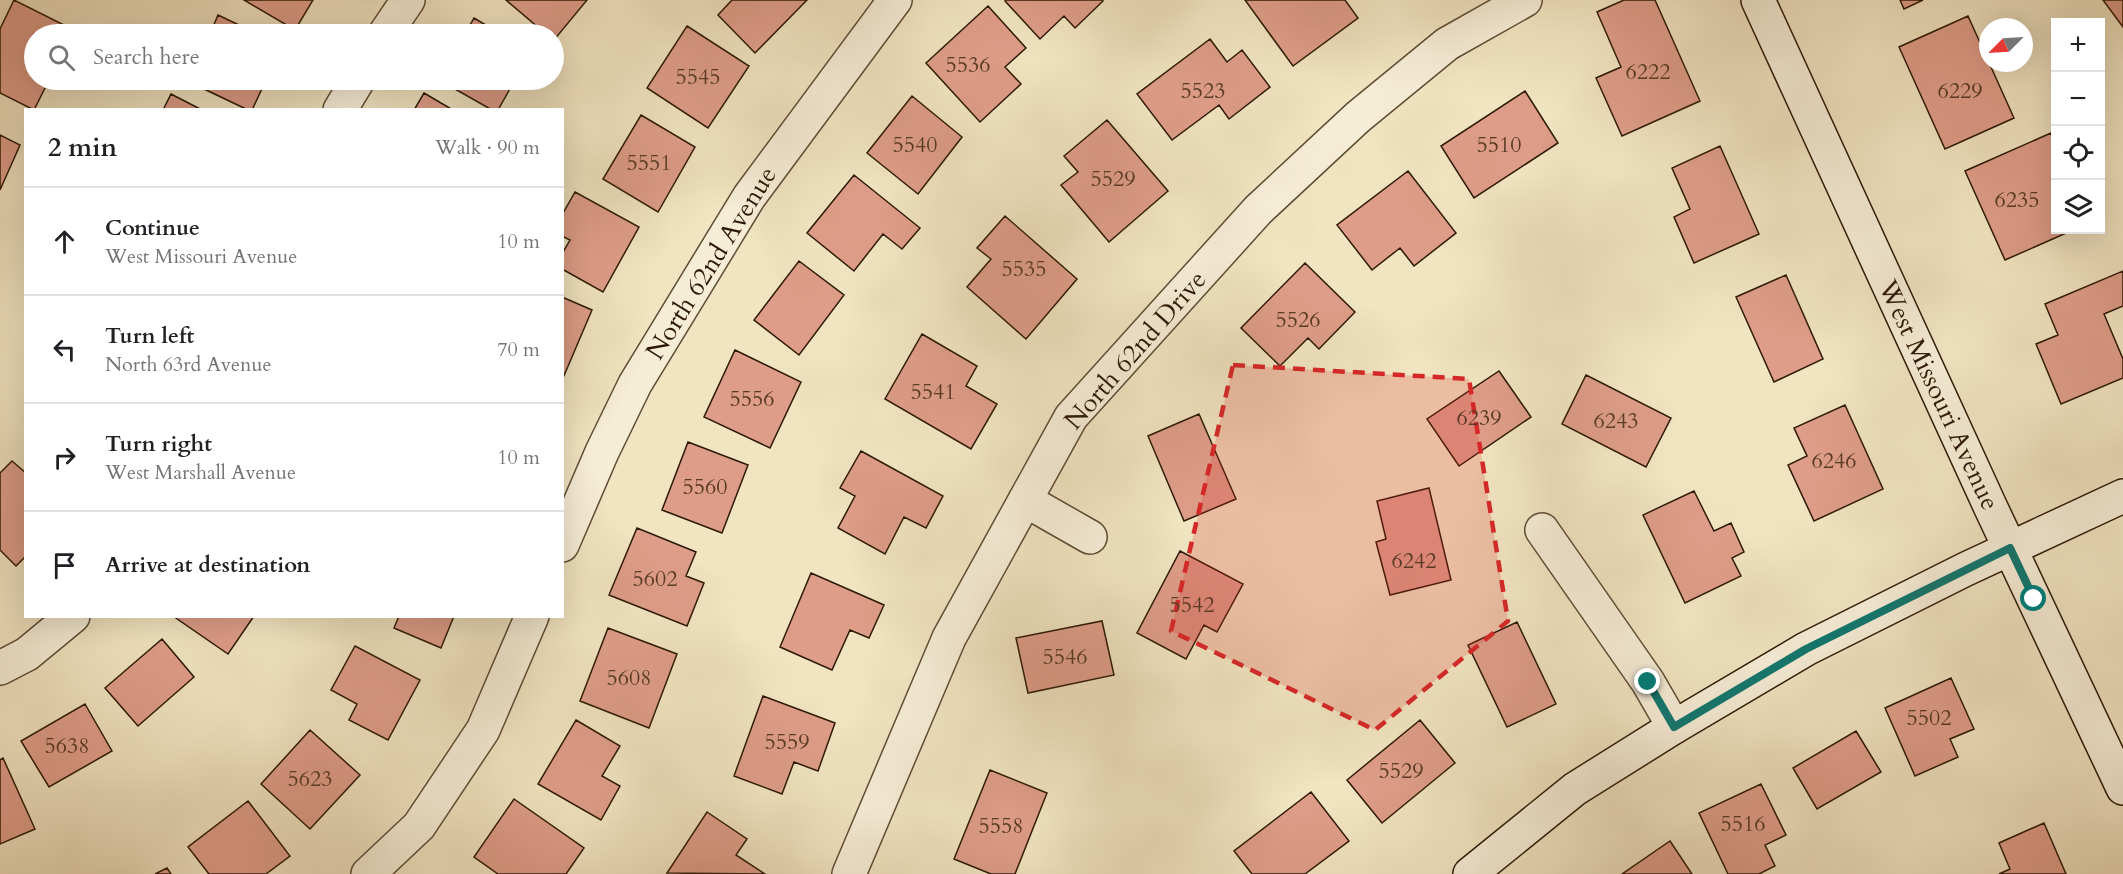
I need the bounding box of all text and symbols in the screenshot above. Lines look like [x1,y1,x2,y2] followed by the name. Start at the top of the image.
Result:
[1979,18,2033,72] north arrow
[2051,18,2105,234] map controls
[2051,18,2105,72] button: +
[24,24,564,90] search box
[45,41,78,74] icon: search
[93,42,200,72] text: Search here
[945,50,991,80] house number: 5536
[1625,57,1671,87] house number: 6222
[675,62,721,92] house number: 5545
[2051,72,2105,126] button: −
[1180,76,1226,106] house number: 5523
[1937,76,1983,106] house number: 6229
[2051,126,2105,180] button: locate
[48,130,117,165] text: 2 min
[892,130,938,160] house number: 5540
[1476,130,1522,160] house number: 5510
[435,134,540,161] text: Walk · 90 m
[626,148,672,178] house number: 5551
[637,160,785,366] street label: North 62nd Avenue
[1090,164,1136,194] house number: 5529
[2051,180,2105,234] button: layers
[1994,185,2040,215] house number: 6235
[105,213,200,243] text: Continue
[48,225,81,258] icon: ahead
[497,228,540,255] text: 10 m
[105,243,297,270] text: West Missouri Avenue
[1001,254,1047,284] house number: 5535
[1056,263,1214,437] street label: North 62nd Drive
[1870,273,2008,516] street label: West Missouri Avenue
[1275,305,1321,335] house number: 5526
[105,321,194,351] text: Turn left
[48,333,81,366] icon: left
[497,336,540,363] text: 70 m
[105,351,271,378] text: North 63rd Avenue
[910,377,956,407] house number: 5541
[729,384,775,414] house number: 5556
[1456,403,1502,433] house number: 6239
[1593,406,1639,436] house number: 6243
[105,429,212,459] text: Turn right
[48,441,81,474] icon: right
[497,444,540,471] text: 10 m
[1811,446,1857,476] house number: 6246
[105,459,296,486] text: West Marshall Avenue
[682,472,728,502] house number: 5560
[1391,546,1437,576] house number: 6242
[48,549,81,582] icon: arrive
[105,550,310,580] text: Arrive at destination
[632,564,678,594] house number: 5602
[2020,585,2046,611] route start
[1169,590,1215,620] house number: 5542
[1042,642,1088,672] house number: 5546
[606,663,652,693] house number: 5608
[1634,668,1660,694] route end
[1906,703,1952,733] house number: 5502
[764,727,810,757] house number: 5559
[44,731,90,761] house number: 5638
[1378,756,1424,786] house number: 5529
[287,764,333,794] house number: 5623
[1720,809,1766,839] house number: 5516
[978,811,1024,841] house number: 5558

